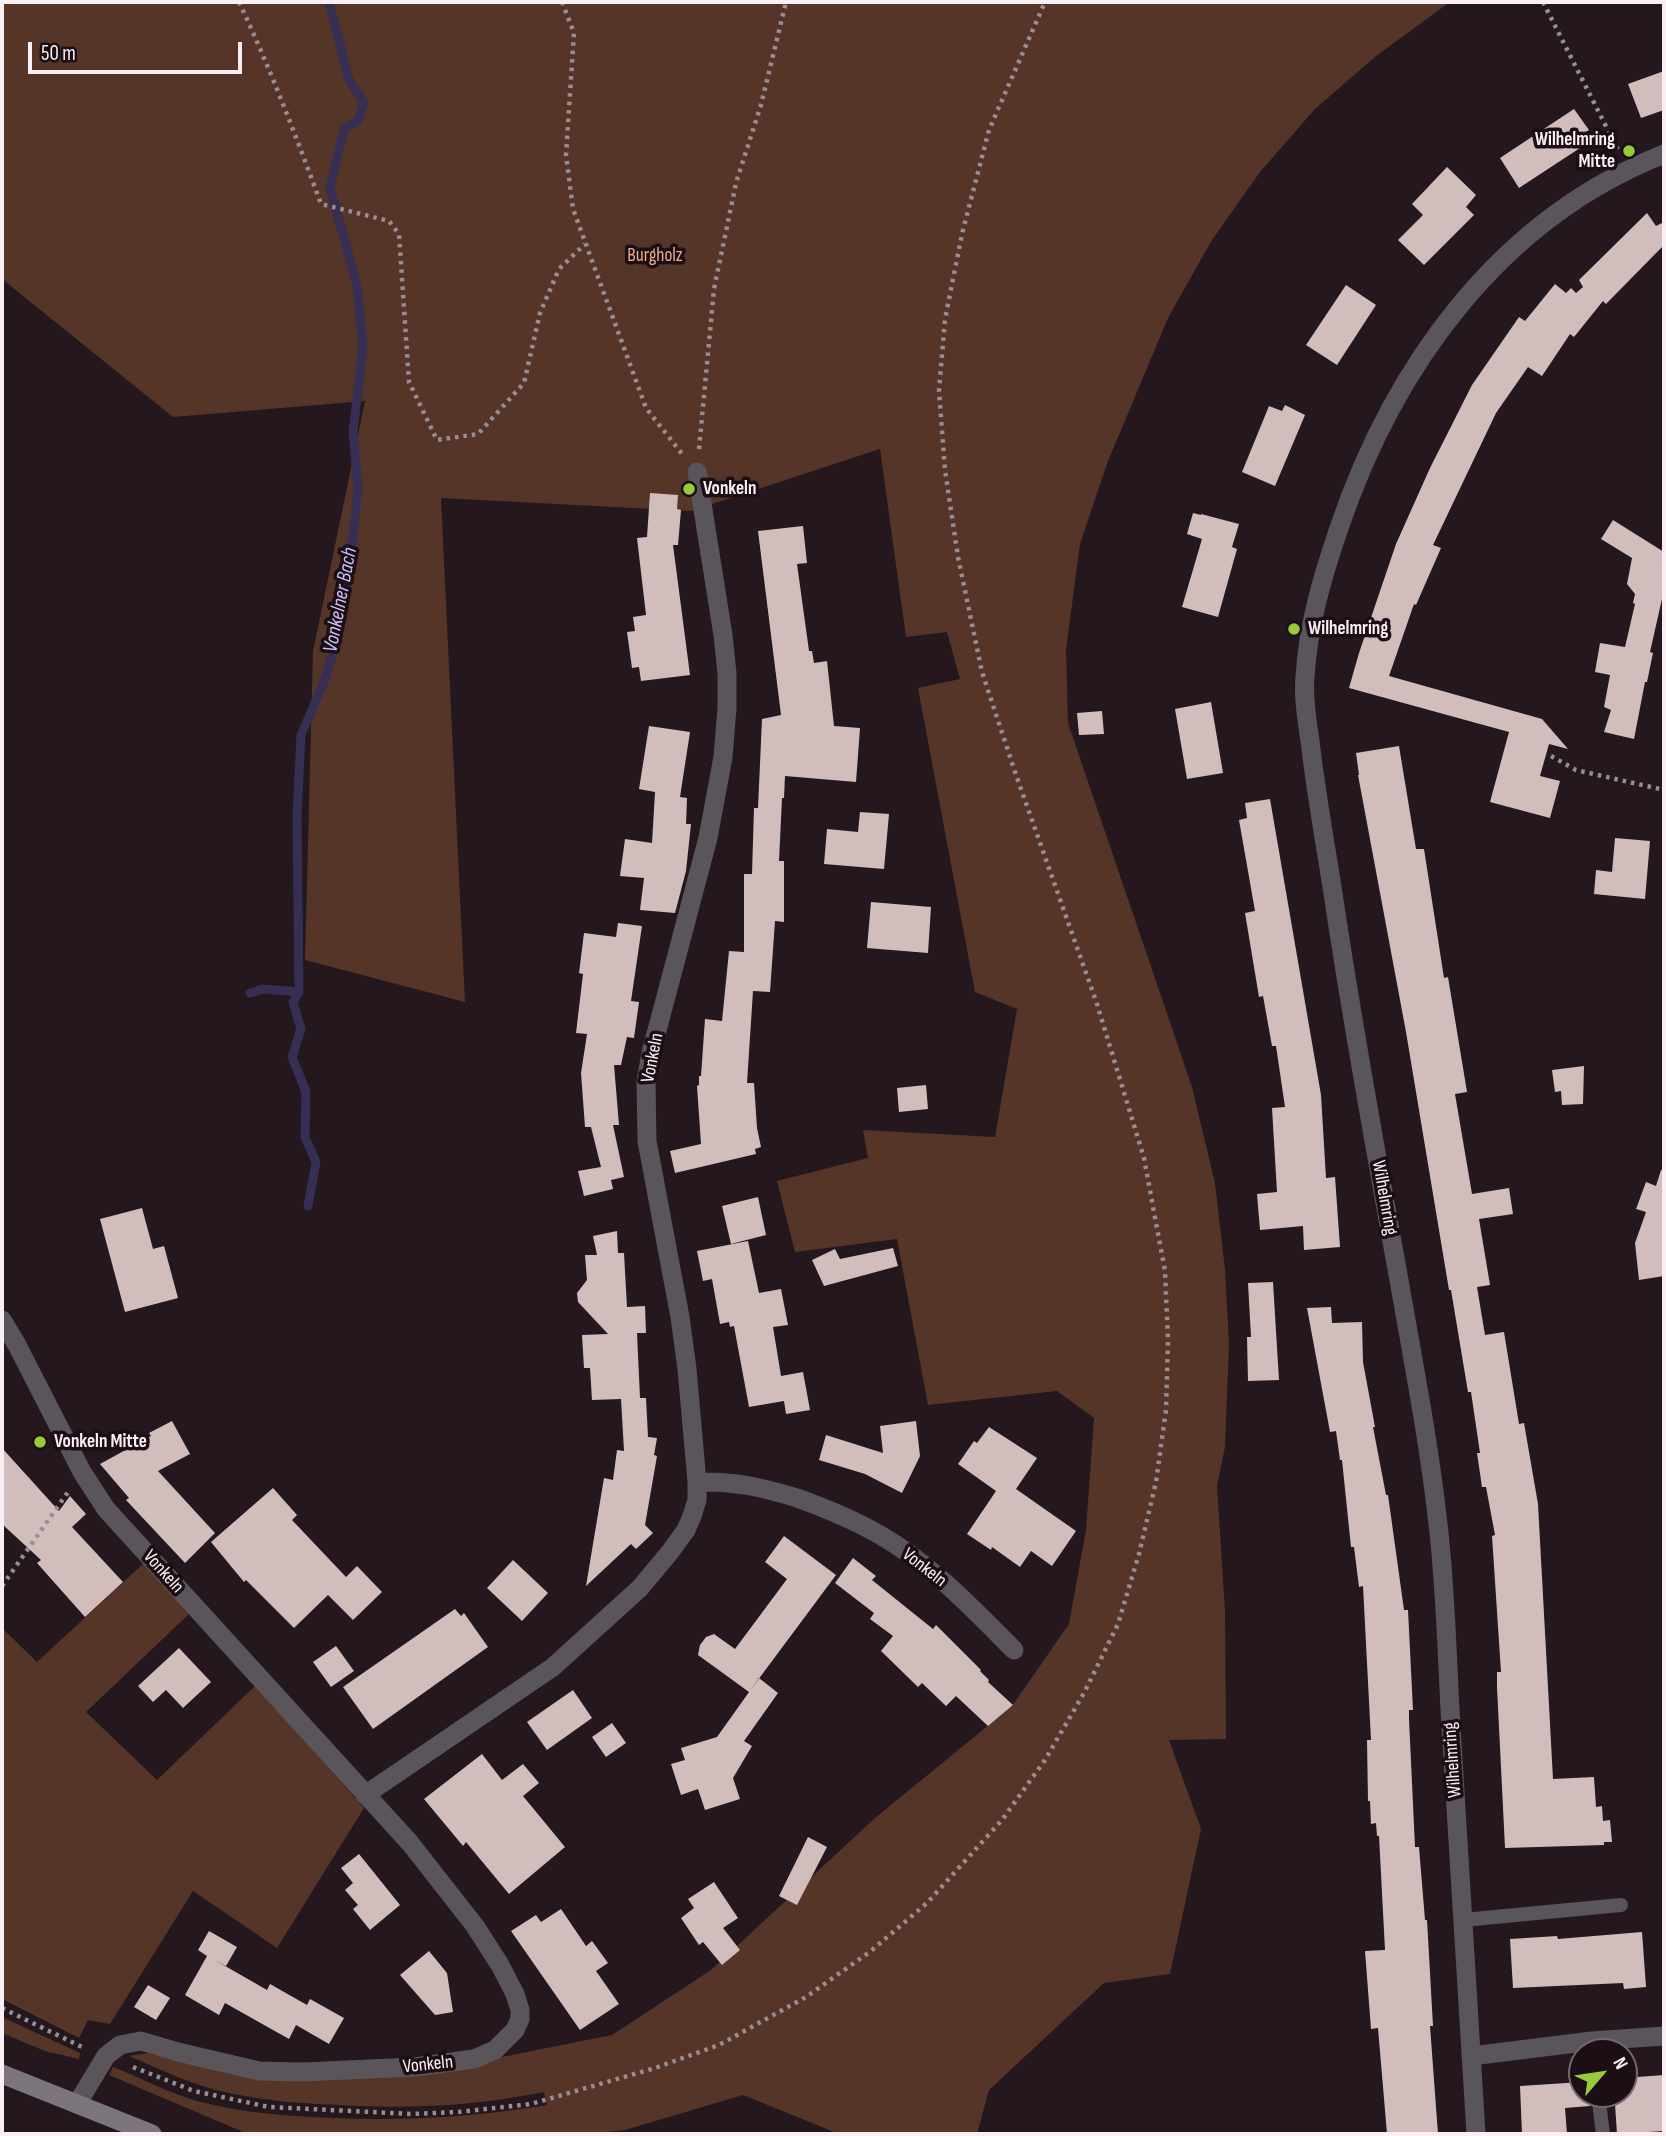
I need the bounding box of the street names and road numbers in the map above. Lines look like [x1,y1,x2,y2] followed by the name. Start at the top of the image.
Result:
[637,1031,669,1085] street label: Vonkeln
[1366,1159,1402,1237] street label: Wilhelmring
[897,1544,951,1592] street label: Vonkeln
[138,1546,188,1598] street label: Vonkeln
[1439,1721,1467,1799] street label: Wilhelmring
[402,2051,454,2079] street label: Vonkeln

